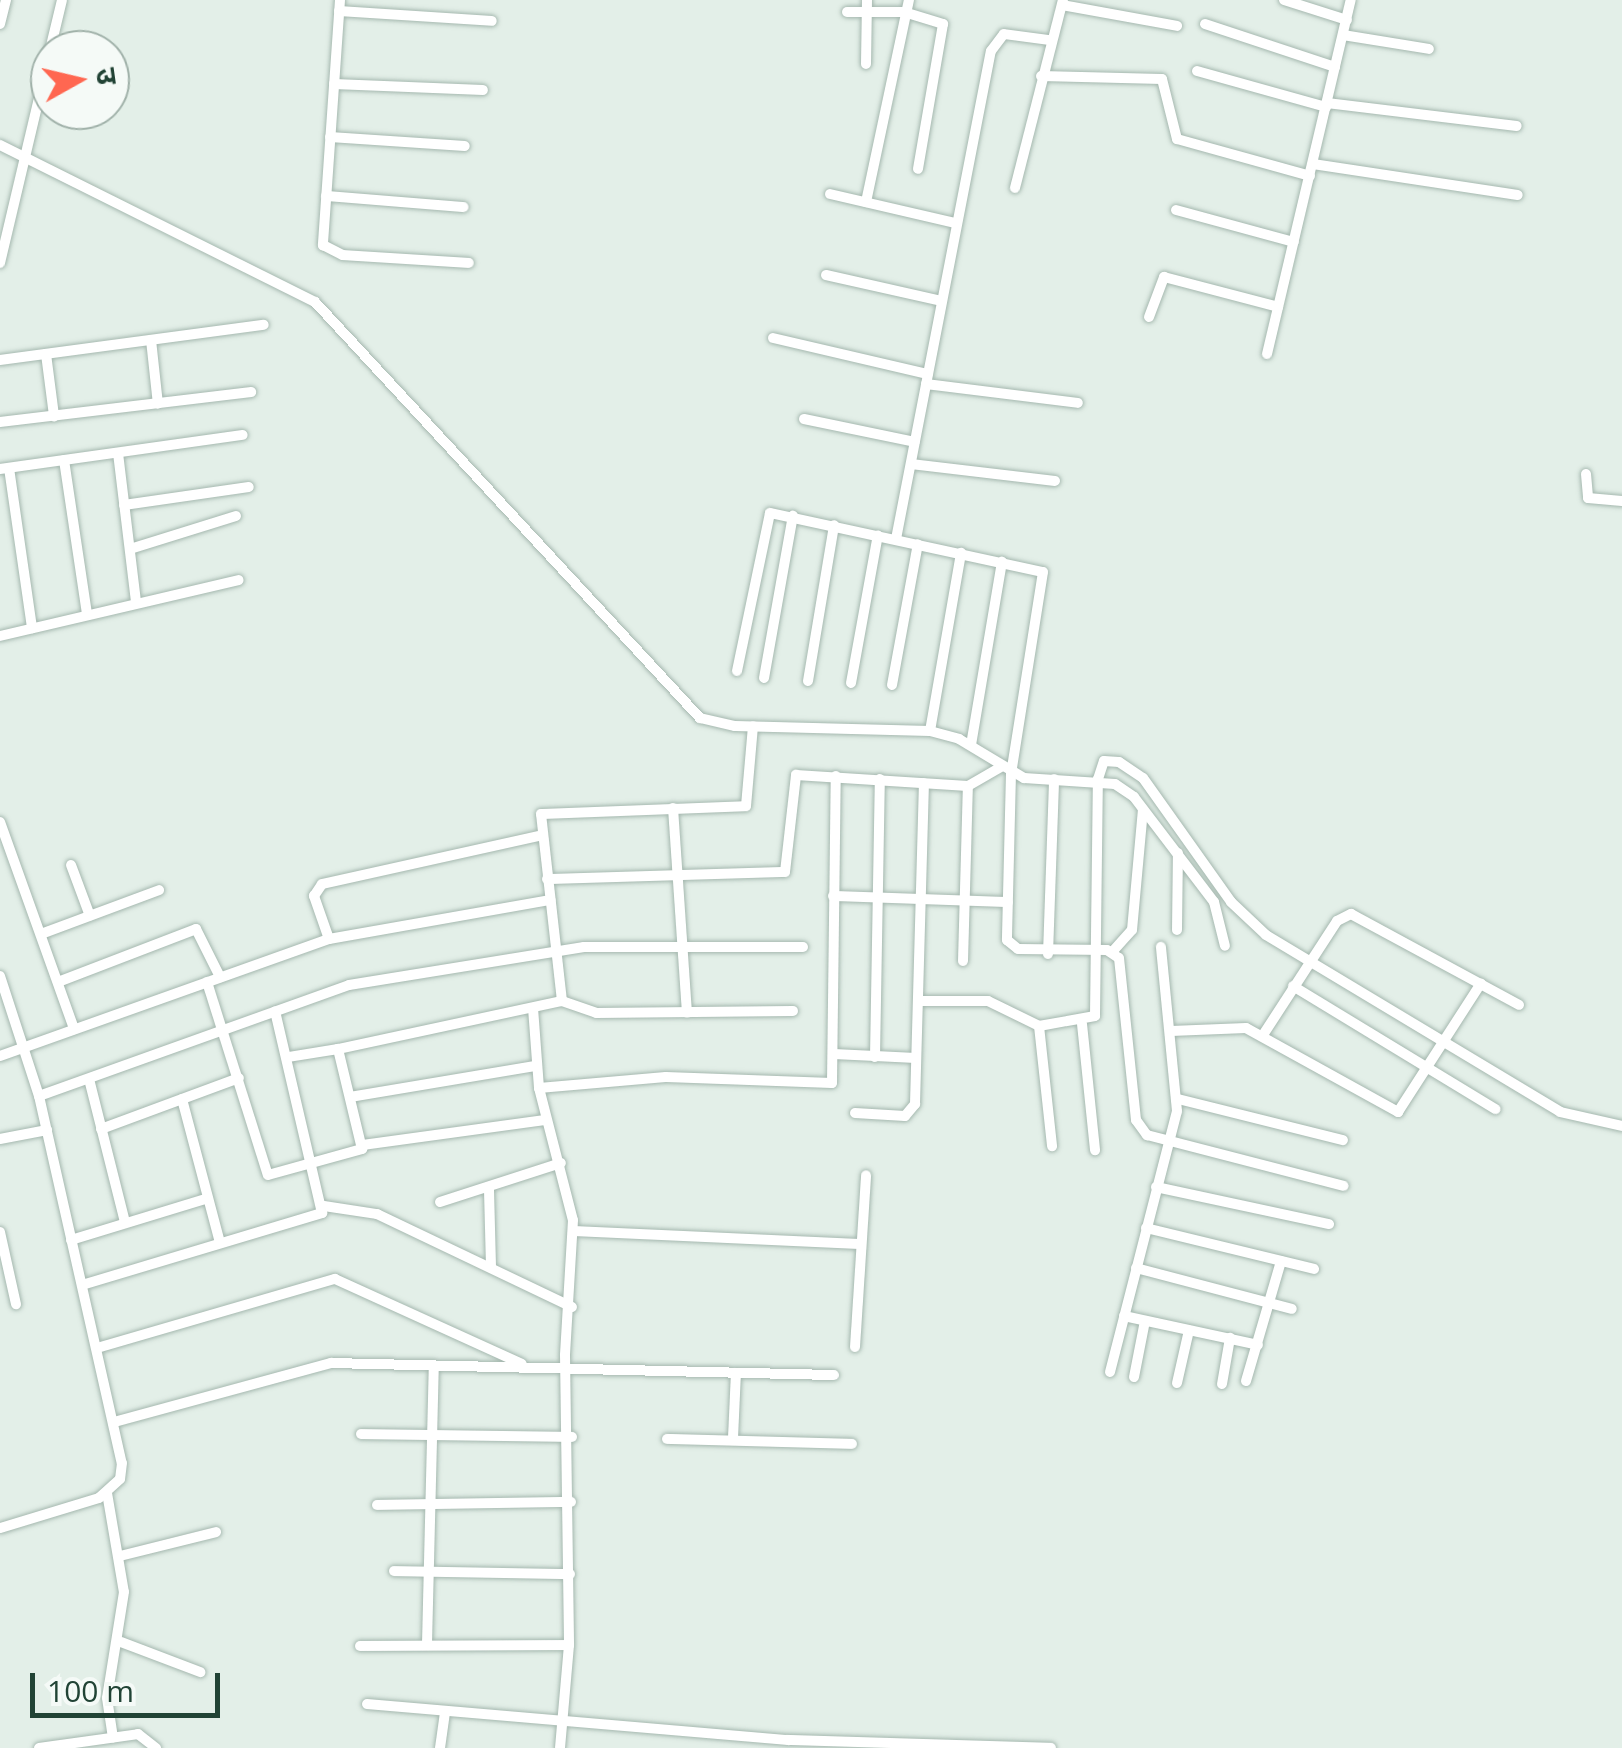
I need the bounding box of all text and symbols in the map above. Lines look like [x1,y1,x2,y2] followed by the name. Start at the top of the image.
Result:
[30,30,130,130] north arrow
[88,65,128,87] text: उ
[35,1653,225,1715] scale bar
[47,1670,134,1711] text: 100 m

